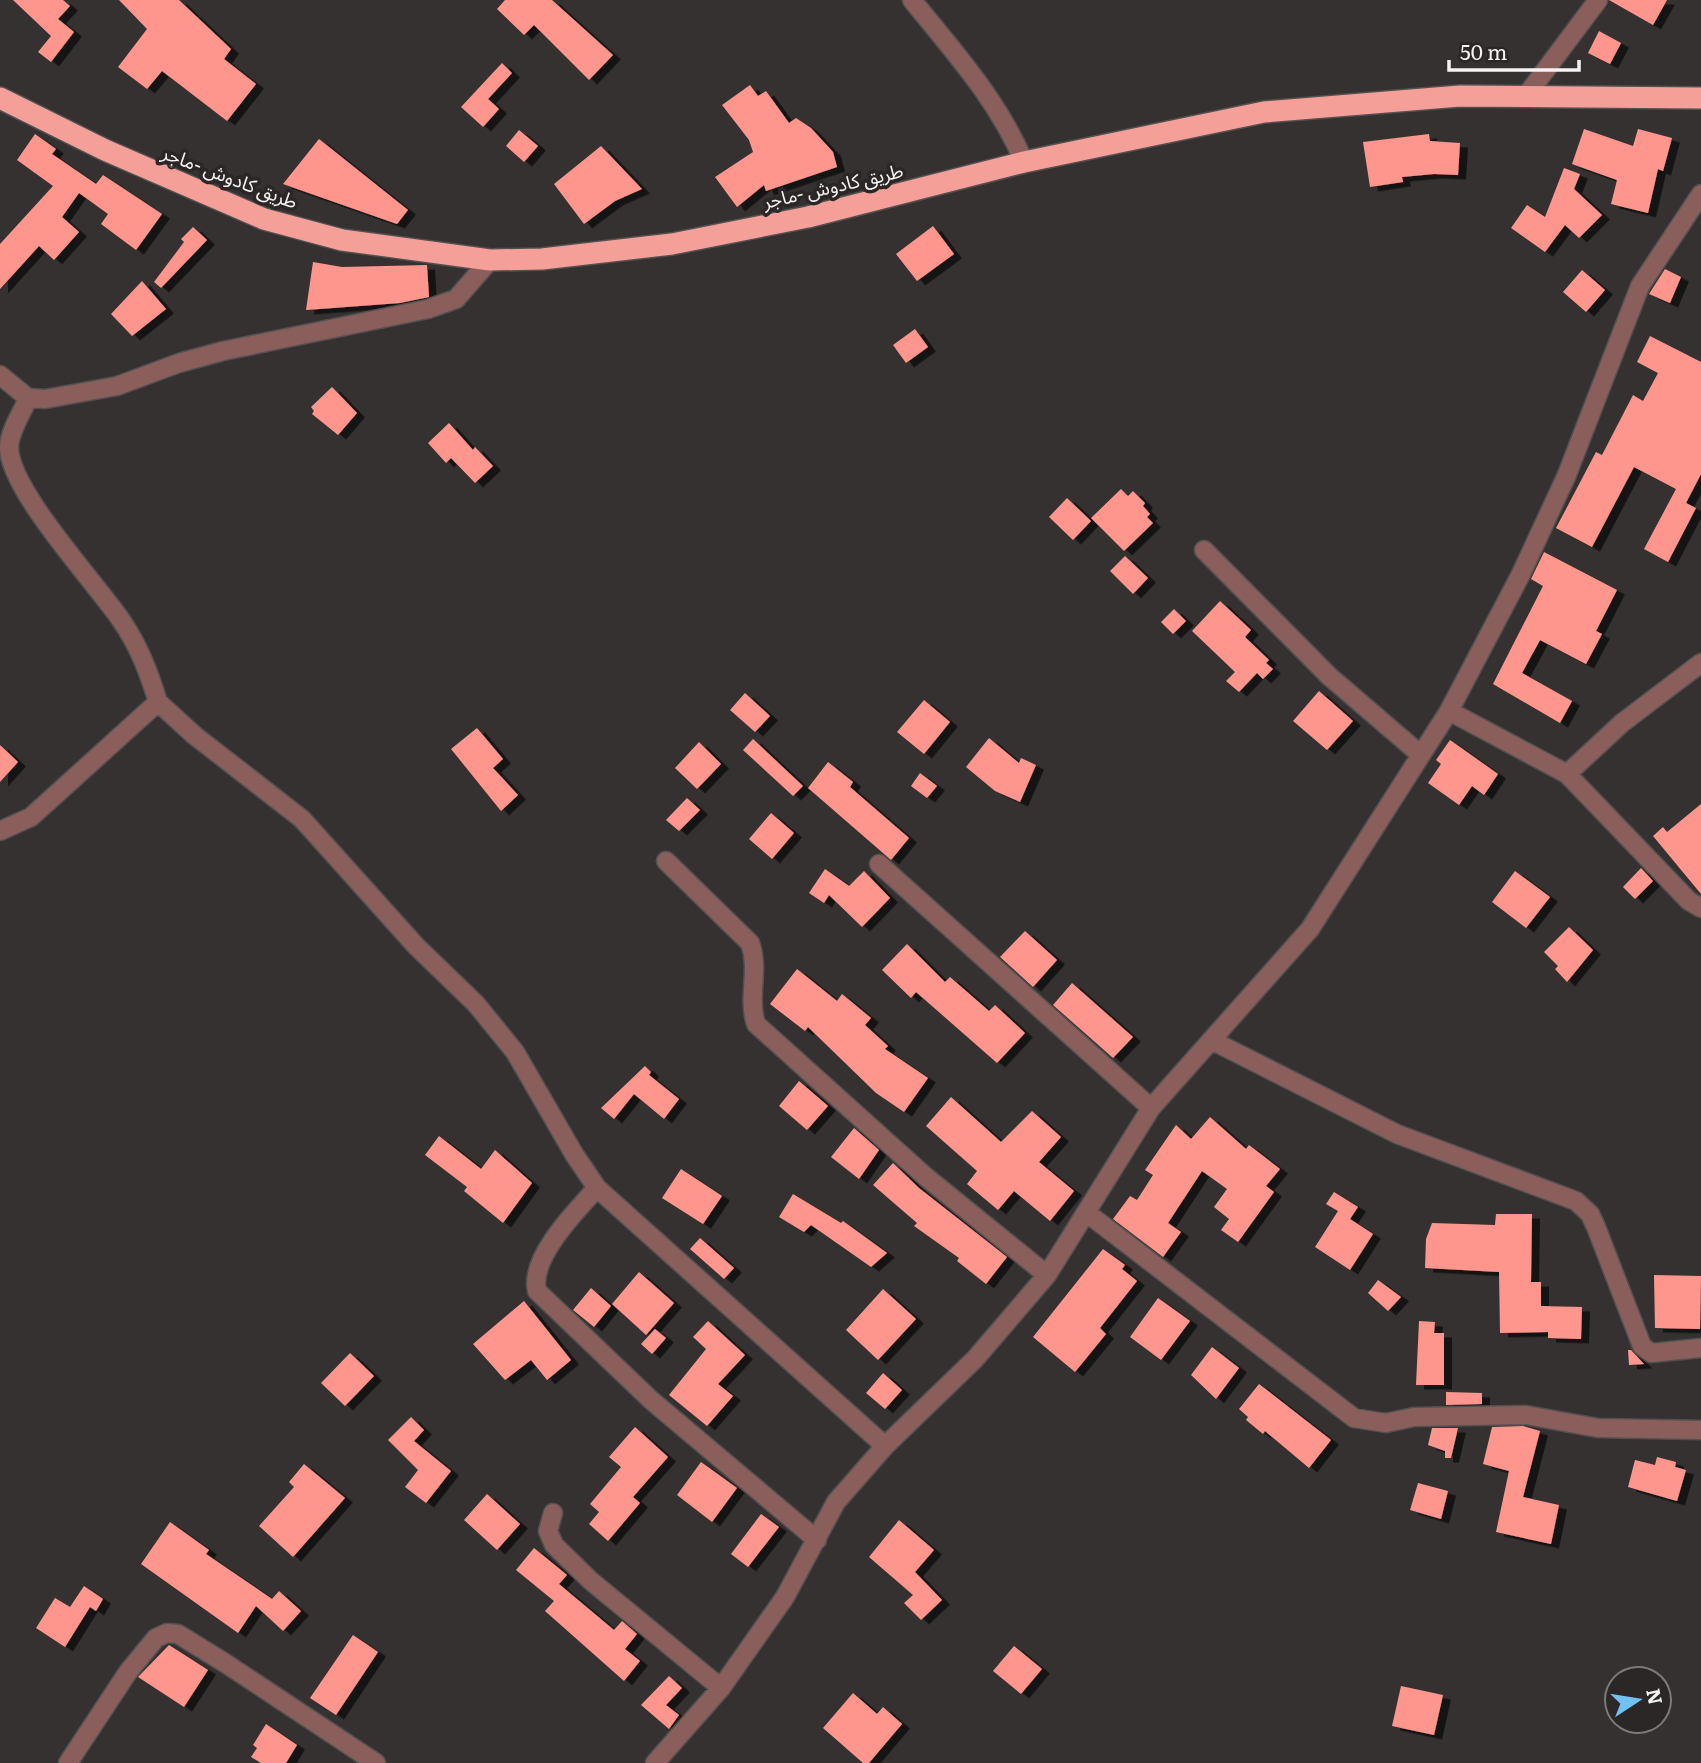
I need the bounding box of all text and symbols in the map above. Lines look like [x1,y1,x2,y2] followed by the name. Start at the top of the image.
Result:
[1449,28,1578,72] scale bar
[1460,35,1507,66] text: 50 m
[158,137,302,215] street label: طريق كادوش -ماجر
[759,155,906,215] street label: طريق كادوش -ماجر
[1603,1665,1673,1735] north arrow
[1640,1686,1671,1707] text: N

